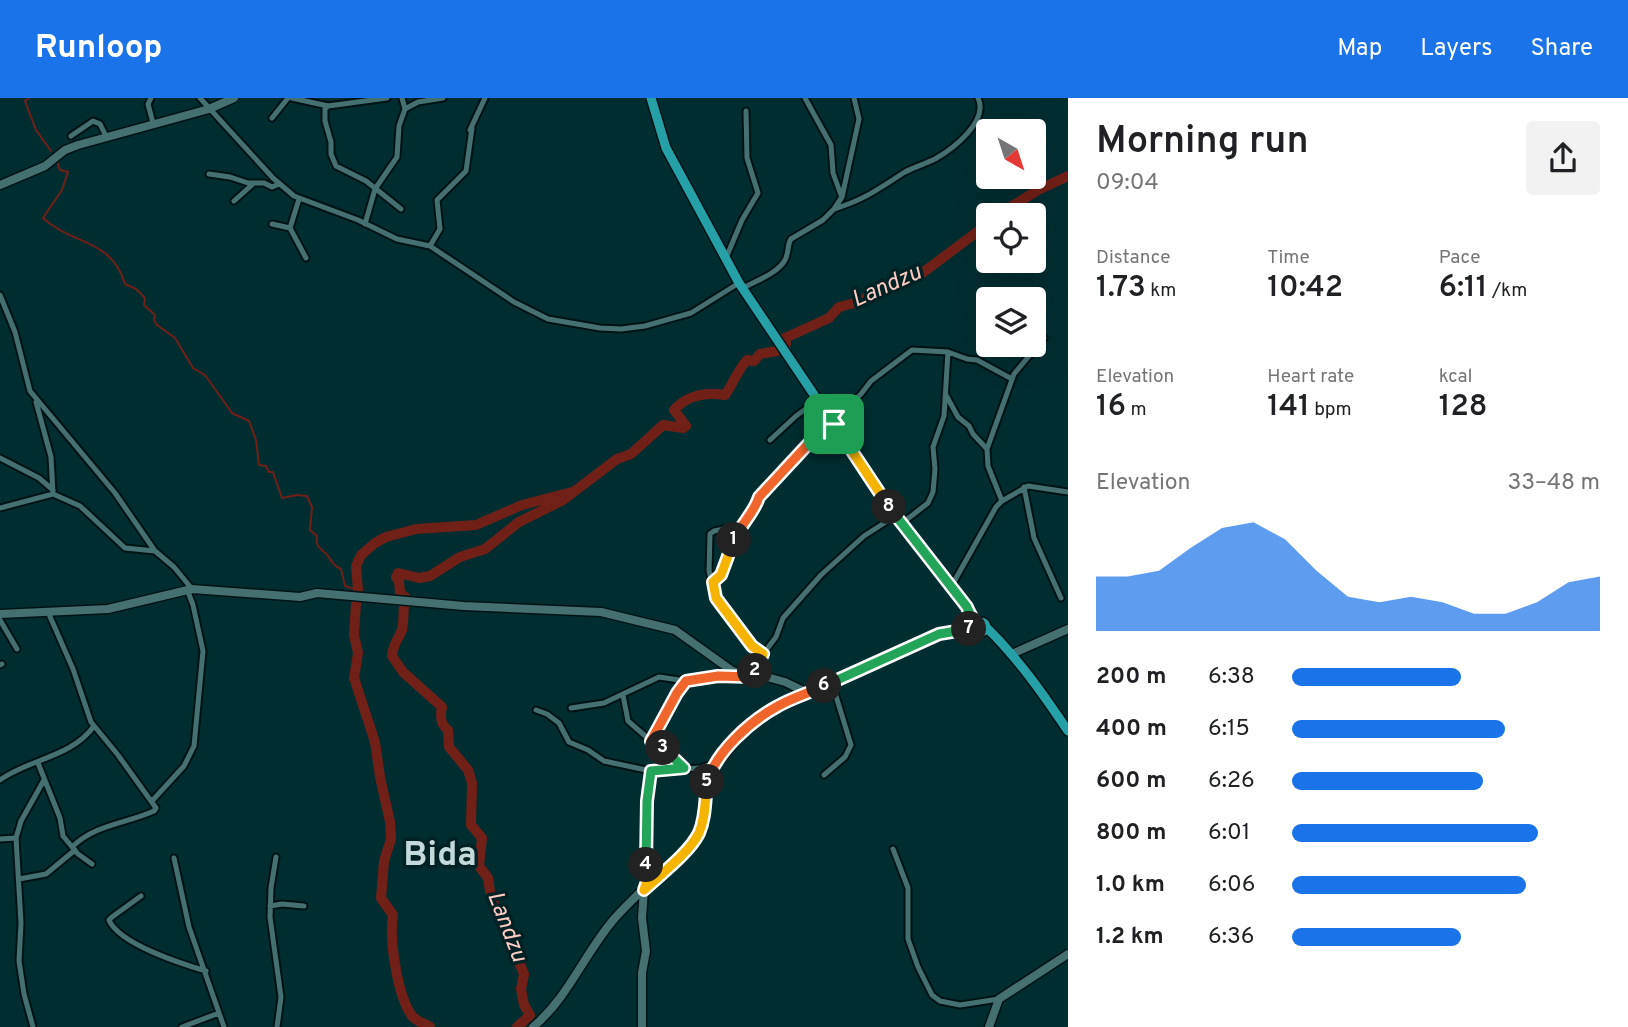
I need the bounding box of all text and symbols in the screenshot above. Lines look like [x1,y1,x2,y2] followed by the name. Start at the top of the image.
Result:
[35,28,162,70] text: Runloop
[1337,34,1382,64] text: Map
[1420,34,1492,64] text: Layers
[1530,34,1593,64] text: Share
[1096,118,1309,167] text: Morning run
[976,119,1046,189] north arrow
[976,119,1046,357] map controls
[1526,121,1600,195] button: share
[1096,169,1159,198] text: 09:04
[976,203,1046,273] button: locate
[1096,246,1171,270] text: Distance
[1267,246,1310,270] text: Time
[1439,246,1480,270] text: Pace
[848,259,927,315] water label: Landzu
[1096,270,1146,307] text: 1.73
[1267,270,1343,307] text: 10:42
[1439,270,1487,307] text: 6:11
[1146,279,1176,303] text: km
[1487,279,1527,303] text: /km
[976,287,1046,357] button: layers
[1096,365,1174,389] text: Elevation
[1267,365,1354,389] text: Heart rate
[1439,365,1472,389] text: kcal
[1096,389,1126,426] text: 16
[1267,389,1310,426] text: 141
[1439,389,1487,426] text: 128
[804,394,864,454] pin
[1126,398,1147,422] text: m
[1310,398,1351,422] text: bpm
[815,405,853,443] icon: arrive
[1096,469,1191,498] text: Elevation
[1507,469,1600,498] text: 33–48 m
[872,490,906,524] pin: 8
[883,494,894,518] text: 8
[716,522,752,558] pin: 1
[730,527,737,551] text: 1
[951,612,986,646] pin: 7
[963,616,974,640] text: 7
[738,654,772,688] pin: 2
[749,658,760,682] text: 2
[1096,663,1166,692] text: 200 m
[1208,663,1255,692] text: 6:38
[806,668,842,704] pin: 6
[818,673,829,697] text: 6
[1096,715,1167,744] text: 400 m
[1208,715,1250,744] text: 6:15
[646,730,680,766] pin: 3
[657,735,668,759] text: 3
[690,764,724,800] pin: 5
[1096,767,1166,796] text: 600 m
[1208,767,1255,796] text: 6:26
[701,769,712,793] text: 5
[1096,819,1166,848] text: 800 m
[1208,819,1250,848] text: 6:01
[403,834,477,878] district label: Bida
[628,848,664,882] pin: 4
[639,852,652,876] text: 4
[1096,871,1165,900] text: 1.0 km
[1208,871,1255,900] text: 6:06
[479,888,533,967] water label: Landzu
[1096,923,1164,952] text: 1.2 km
[1208,923,1254,952] text: 6:36

